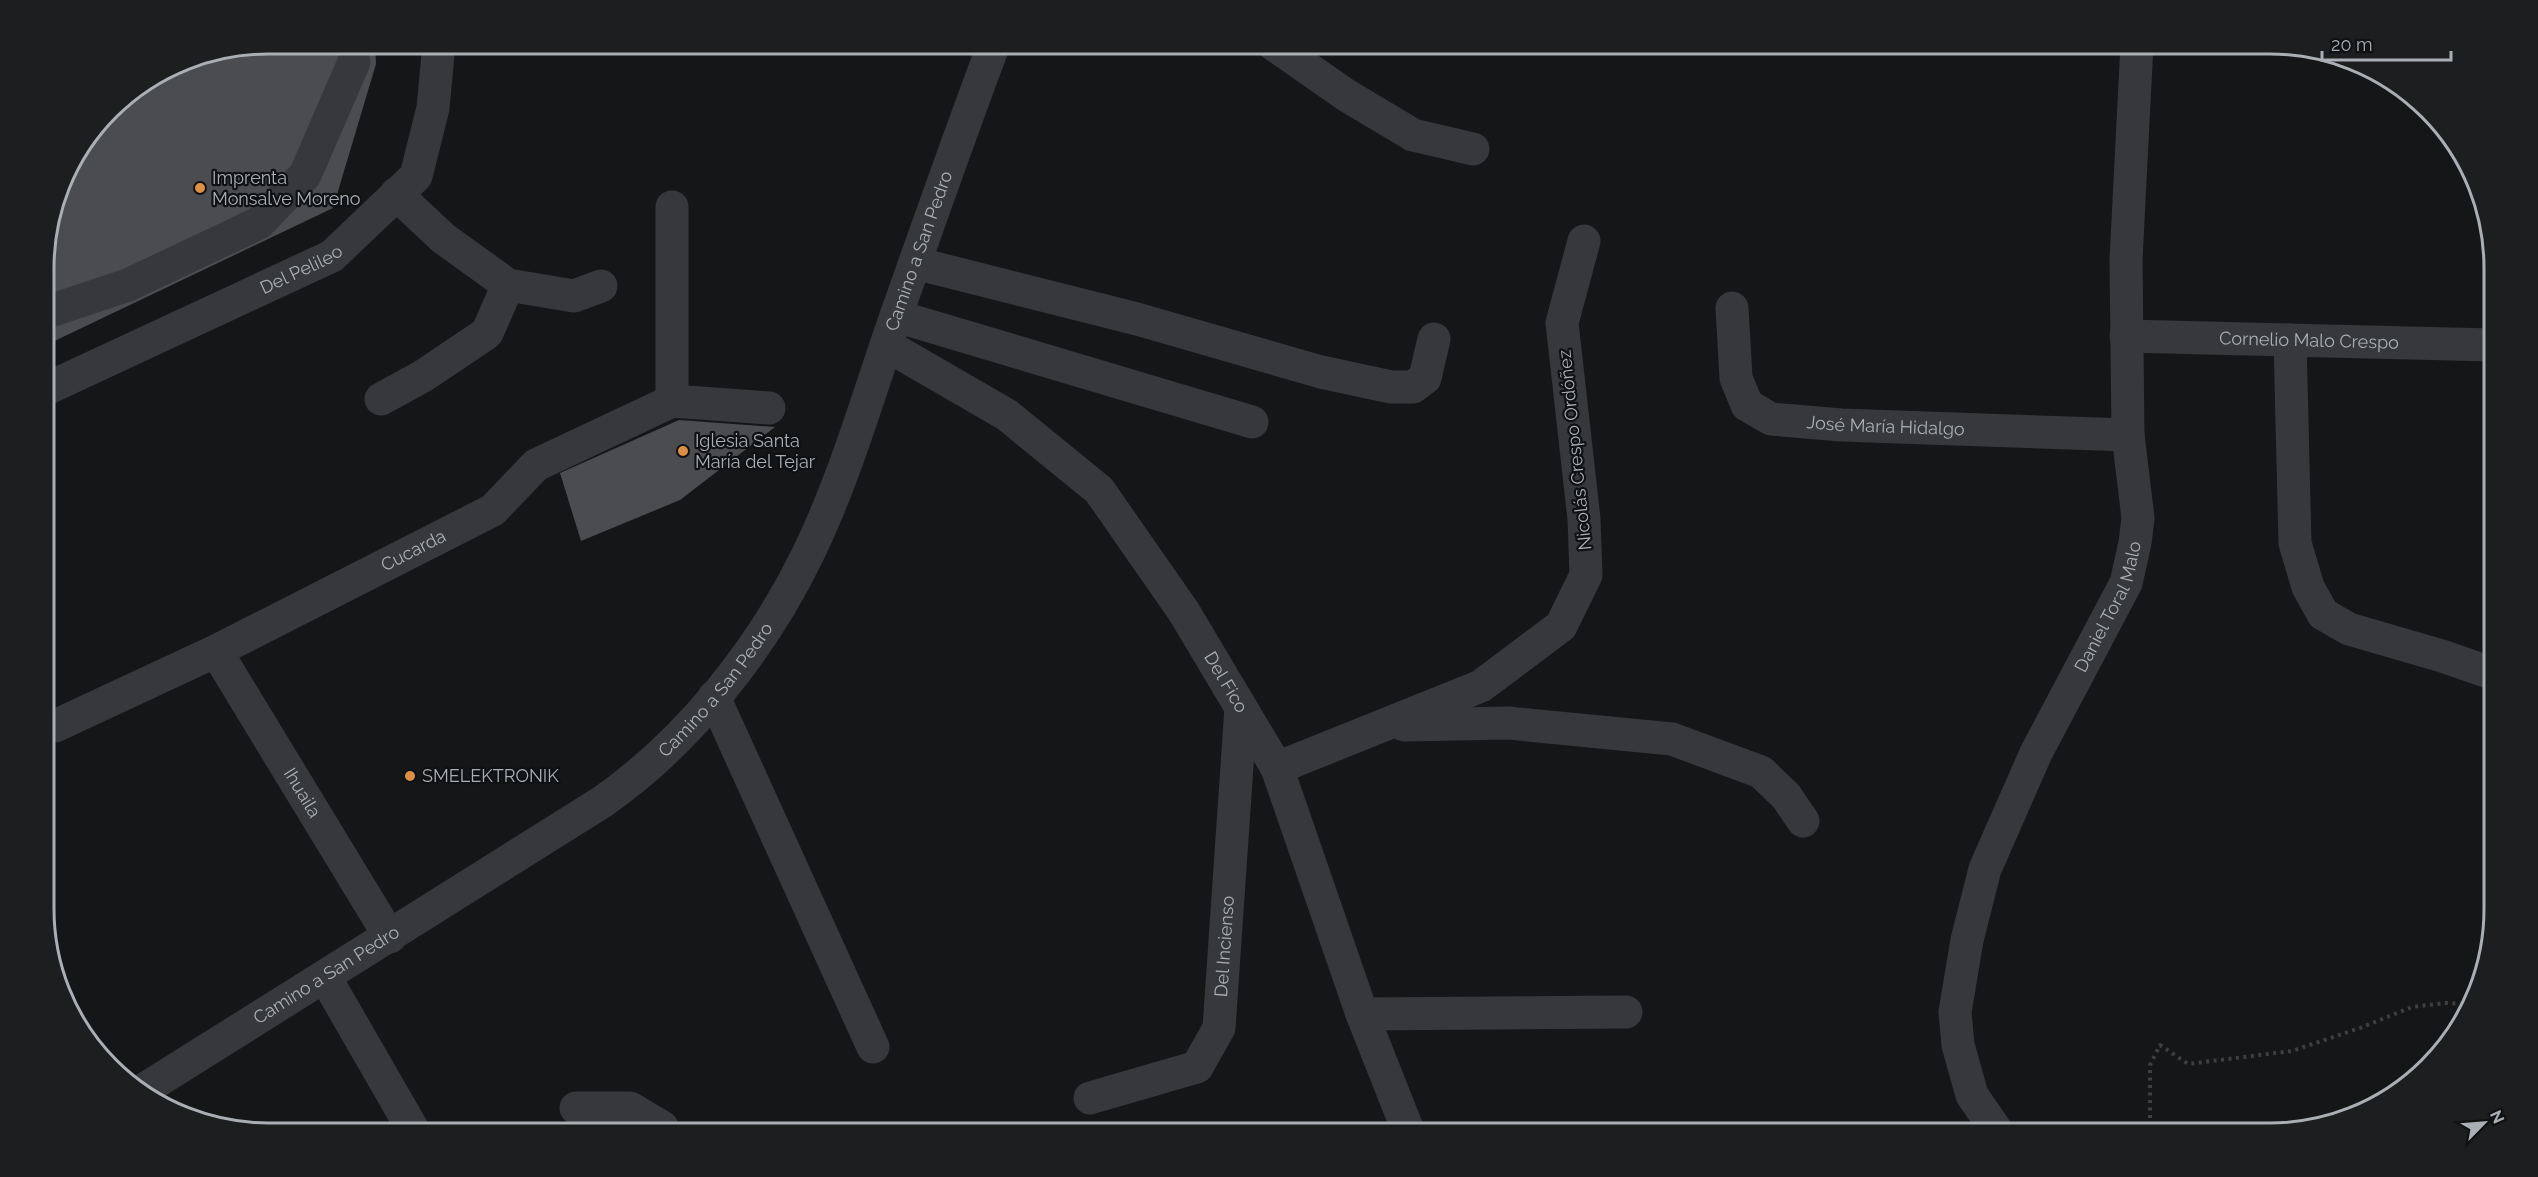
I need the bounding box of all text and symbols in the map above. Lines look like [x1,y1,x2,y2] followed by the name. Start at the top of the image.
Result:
[2322,24,2451,62] scale bar
[2331,34,2373,55] text: 20 m
[212,167,361,209] place label: Imprenta Monsalve Moreno
[881,168,957,334] street label: Camino a San Pedro
[193,181,207,195] marker: Imprenta Monsalve Moreno
[256,240,347,298] street label: Del Pelileo
[2219,327,2399,353] street label: Cornelio Malo Crespo
[1554,349,1595,551] street label: Nicolás Crespo Ordóñez
[1806,411,1965,439] street label: José María Hidalgo
[695,430,816,472] place label: Iglesia Santa María del Tejar
[676,444,690,458] marker: Iglesia Santa María del Tejar
[377,525,449,575] street label: Cucarda
[2070,539,2145,676] street label: Daniel Toral Malo
[654,618,777,761] street label: Camino a San Pedro
[1200,648,1253,717] street label: Del Fico
[280,764,326,821] street label: Ihuaila
[422,765,559,786] place label: SMELEKTRONIK
[403,769,417,783] marker: SMELEKTRONIK
[1210,895,1238,998] street label: Del Incienso
[249,921,403,1028] street label: Camino a San Pedro
[2454,1093,2514,1153] north arrow
[2486,1107,2508,1126] text: N

